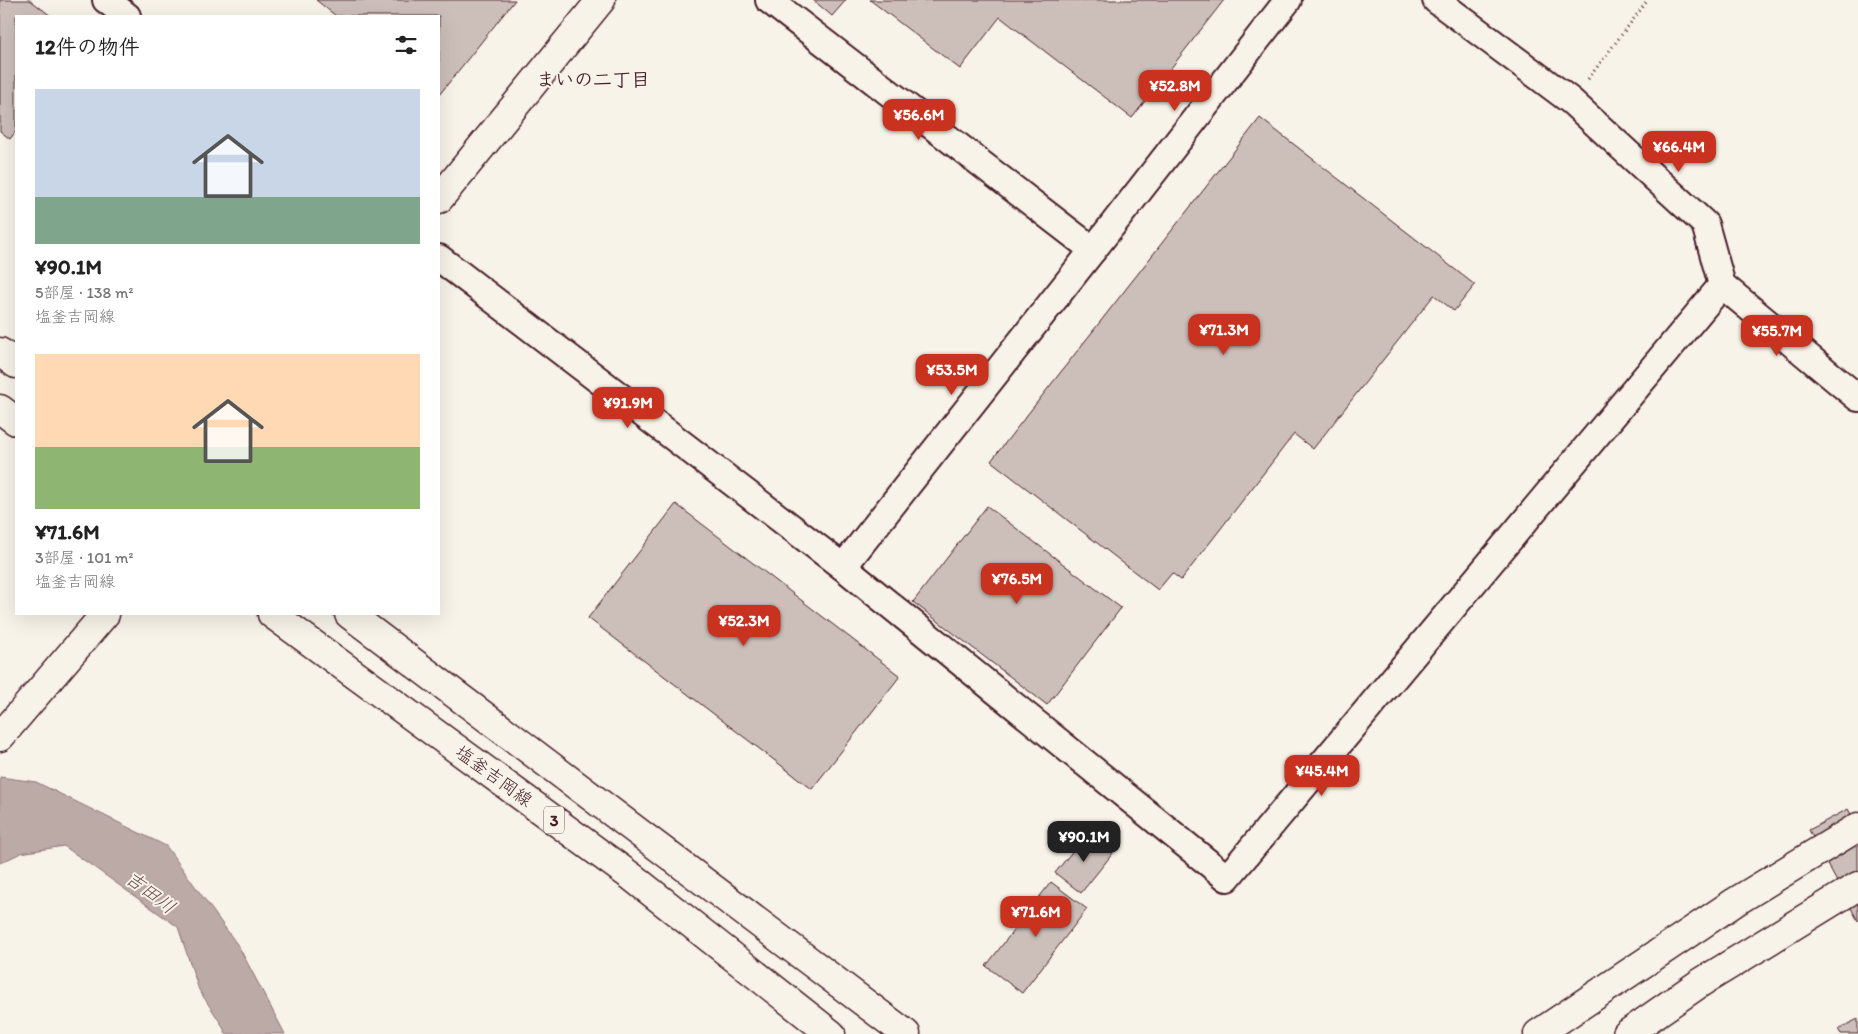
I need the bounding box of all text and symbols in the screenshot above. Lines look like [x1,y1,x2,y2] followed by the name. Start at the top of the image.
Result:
[392,31,420,59] icon: filters
[35,34,140,59] text: 12件の物件
[536,68,650,91] district label: まいの二丁目
[1134,70,1216,112] pin: ¥52.8M
[1149,76,1201,95] text: ¥52.8M
[878,98,960,141] pin: ¥56.6M
[894,105,944,124] text: ¥56.6M
[183,121,273,211] icon: home
[1638,130,1720,173] pin: ¥66.4M
[1653,137,1705,156] text: ¥66.4M
[35,254,102,279] text: ¥90.1M
[35,283,133,302] text: 5部屋 · 138 m²
[35,307,115,326] text: 塩釜吉岡線
[1183,314,1265,356] pin: ¥71.3M
[1736,314,1818,357] pin: ¥55.7M
[1199,320,1249,339] text: ¥71.3M
[1752,321,1802,340] text: ¥55.7M
[911,354,993,396] pin: ¥53.5M
[927,360,978,379] text: ¥53.5M
[183,386,273,476] icon: home
[587,386,669,429] pin: ¥91.9M
[603,393,653,412] text: ¥91.9M
[35,519,100,544] text: ¥71.6M
[35,548,134,567] text: 3部屋 · 101 m²
[976,562,1058,605] pin: ¥76.5M
[992,569,1042,588] text: ¥76.5M
[35,572,115,591] text: 塩釜吉岡線
[703,604,785,647] pin: ¥52.3M
[718,611,770,630] text: ¥52.3M
[451,741,537,811] street label: 塩釜吉岡線
[1281,754,1363,797] pin: ¥45.4M
[1295,761,1349,780] text: ¥45.4M
[544,806,564,834] road number: 3
[1043,820,1125,863] pin: ¥90.1M
[1058,827,1110,846] text: ¥90.1M
[121,866,180,919] water label: 吉田川
[995,896,1077,938] pin: ¥71.6M
[1011,902,1061,921] text: ¥71.6M

